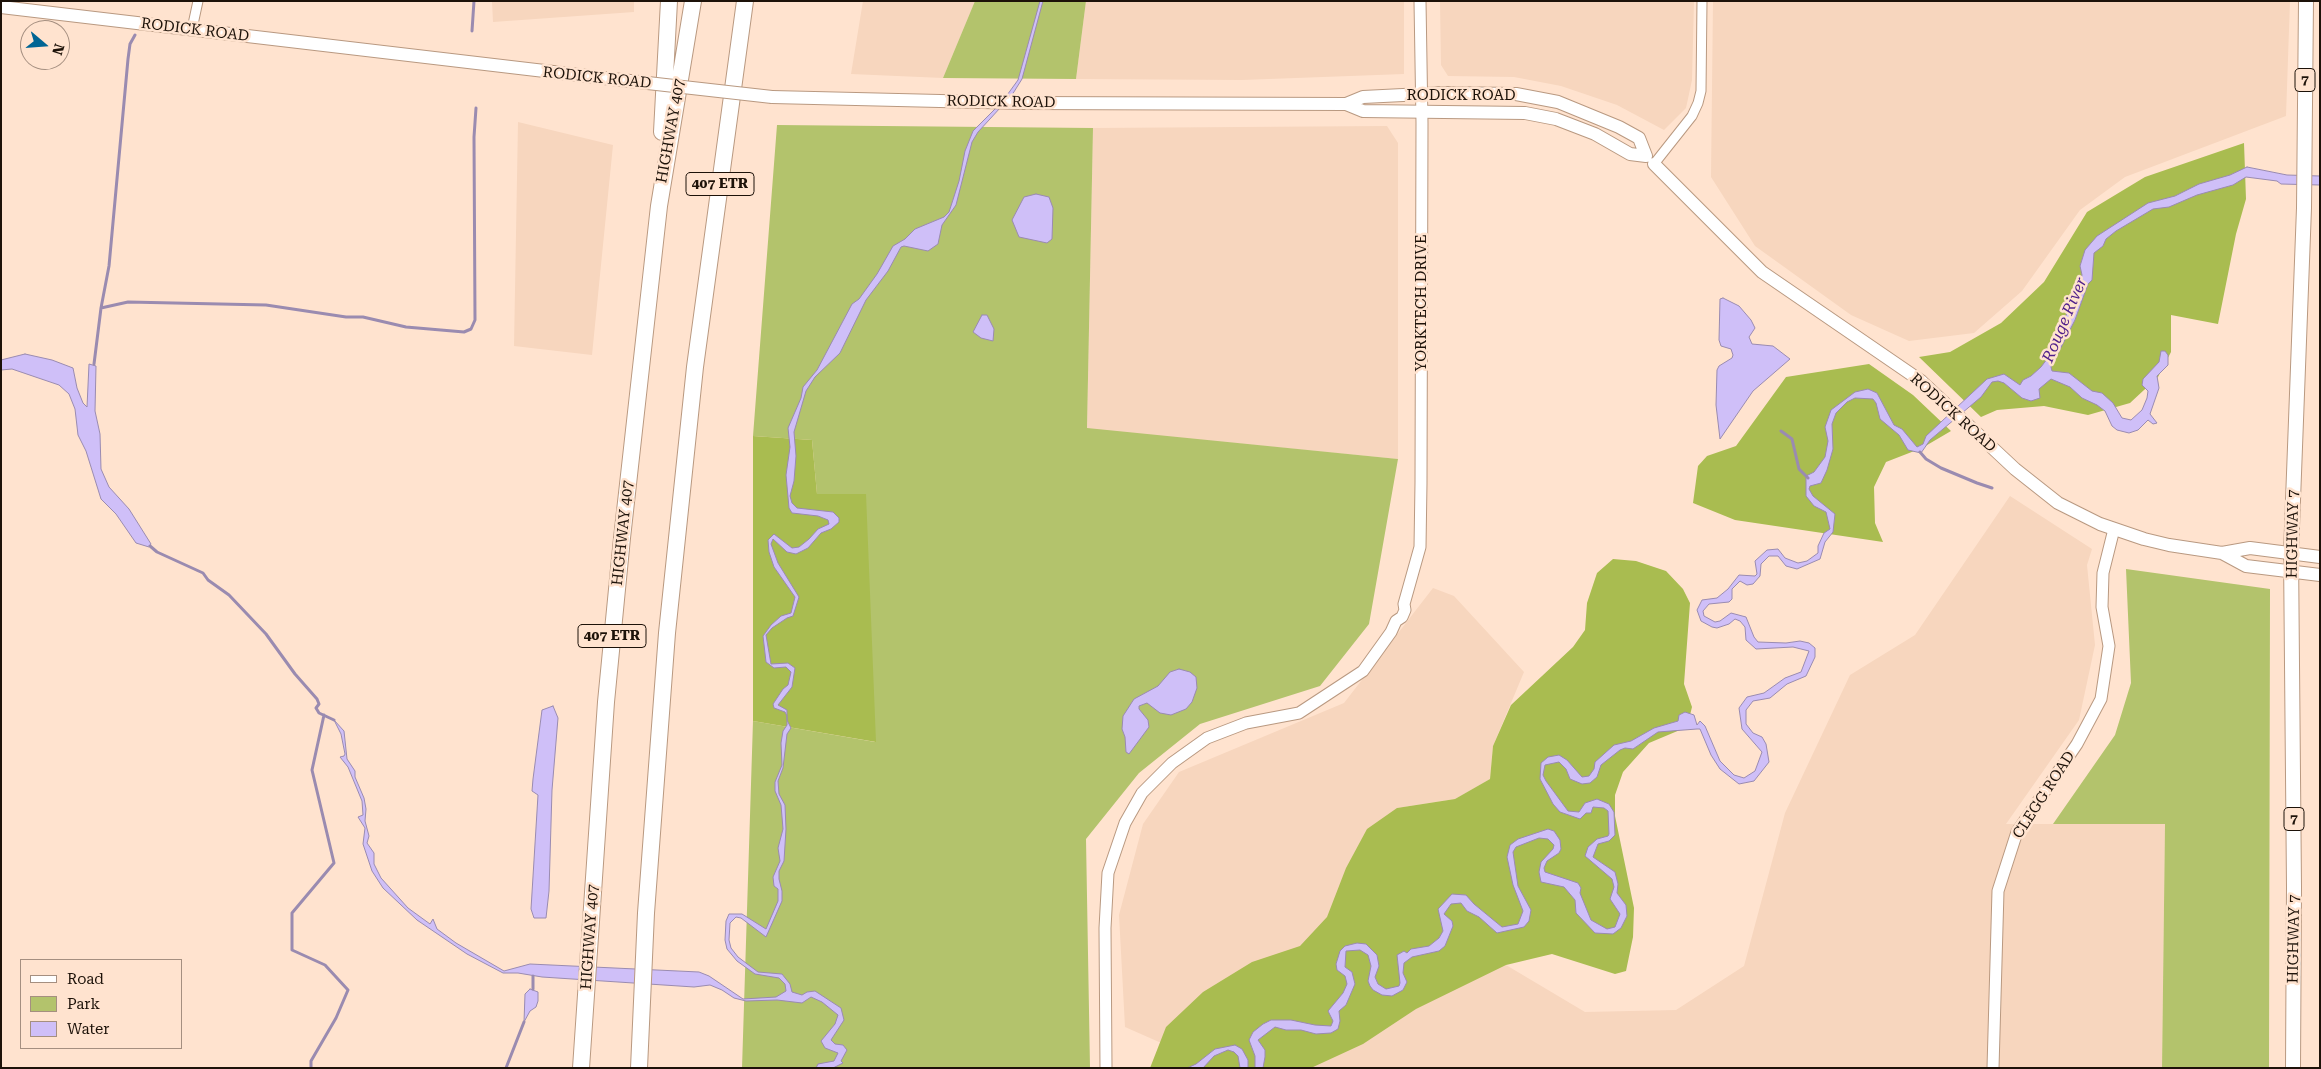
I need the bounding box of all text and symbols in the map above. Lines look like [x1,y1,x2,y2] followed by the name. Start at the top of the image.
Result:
[140,14,250,46] street label: RODICK ROAD
[20,20,70,70] north arrow
[49,42,68,57] text: N
[542,63,652,93] street label: RODICK ROAD
[2295,68,2315,92] road number: 7
[653,77,689,185] street label: HIGHWAY 407
[1407,87,1515,105] street label: RODICK ROAD
[946,92,1056,112] street label: RODICK ROAD
[686,172,754,195] road number: 407 ETR
[1413,234,1431,372] street label: YORKTECH DRIVE
[2039,275,2091,365] water label: Rouge River
[1906,370,2000,456] street label: RODICK ROAD
[609,479,637,587] street label: HIGHWAY 407
[2283,489,2303,579] street label: HIGHWAY 7
[578,624,646,648] road number: 407 ETR
[2009,748,2079,842] street label: CLEGG ROAD
[2284,808,2304,831] road number: 7
[577,884,603,990] street label: HIGHWAY 407
[2284,894,2304,984] street label: HIGHWAY 7
[20,959,182,1049] legend
[67,970,104,988] text: Road
[67,995,100,1013] text: Park
[67,1020,109,1038] text: Water

